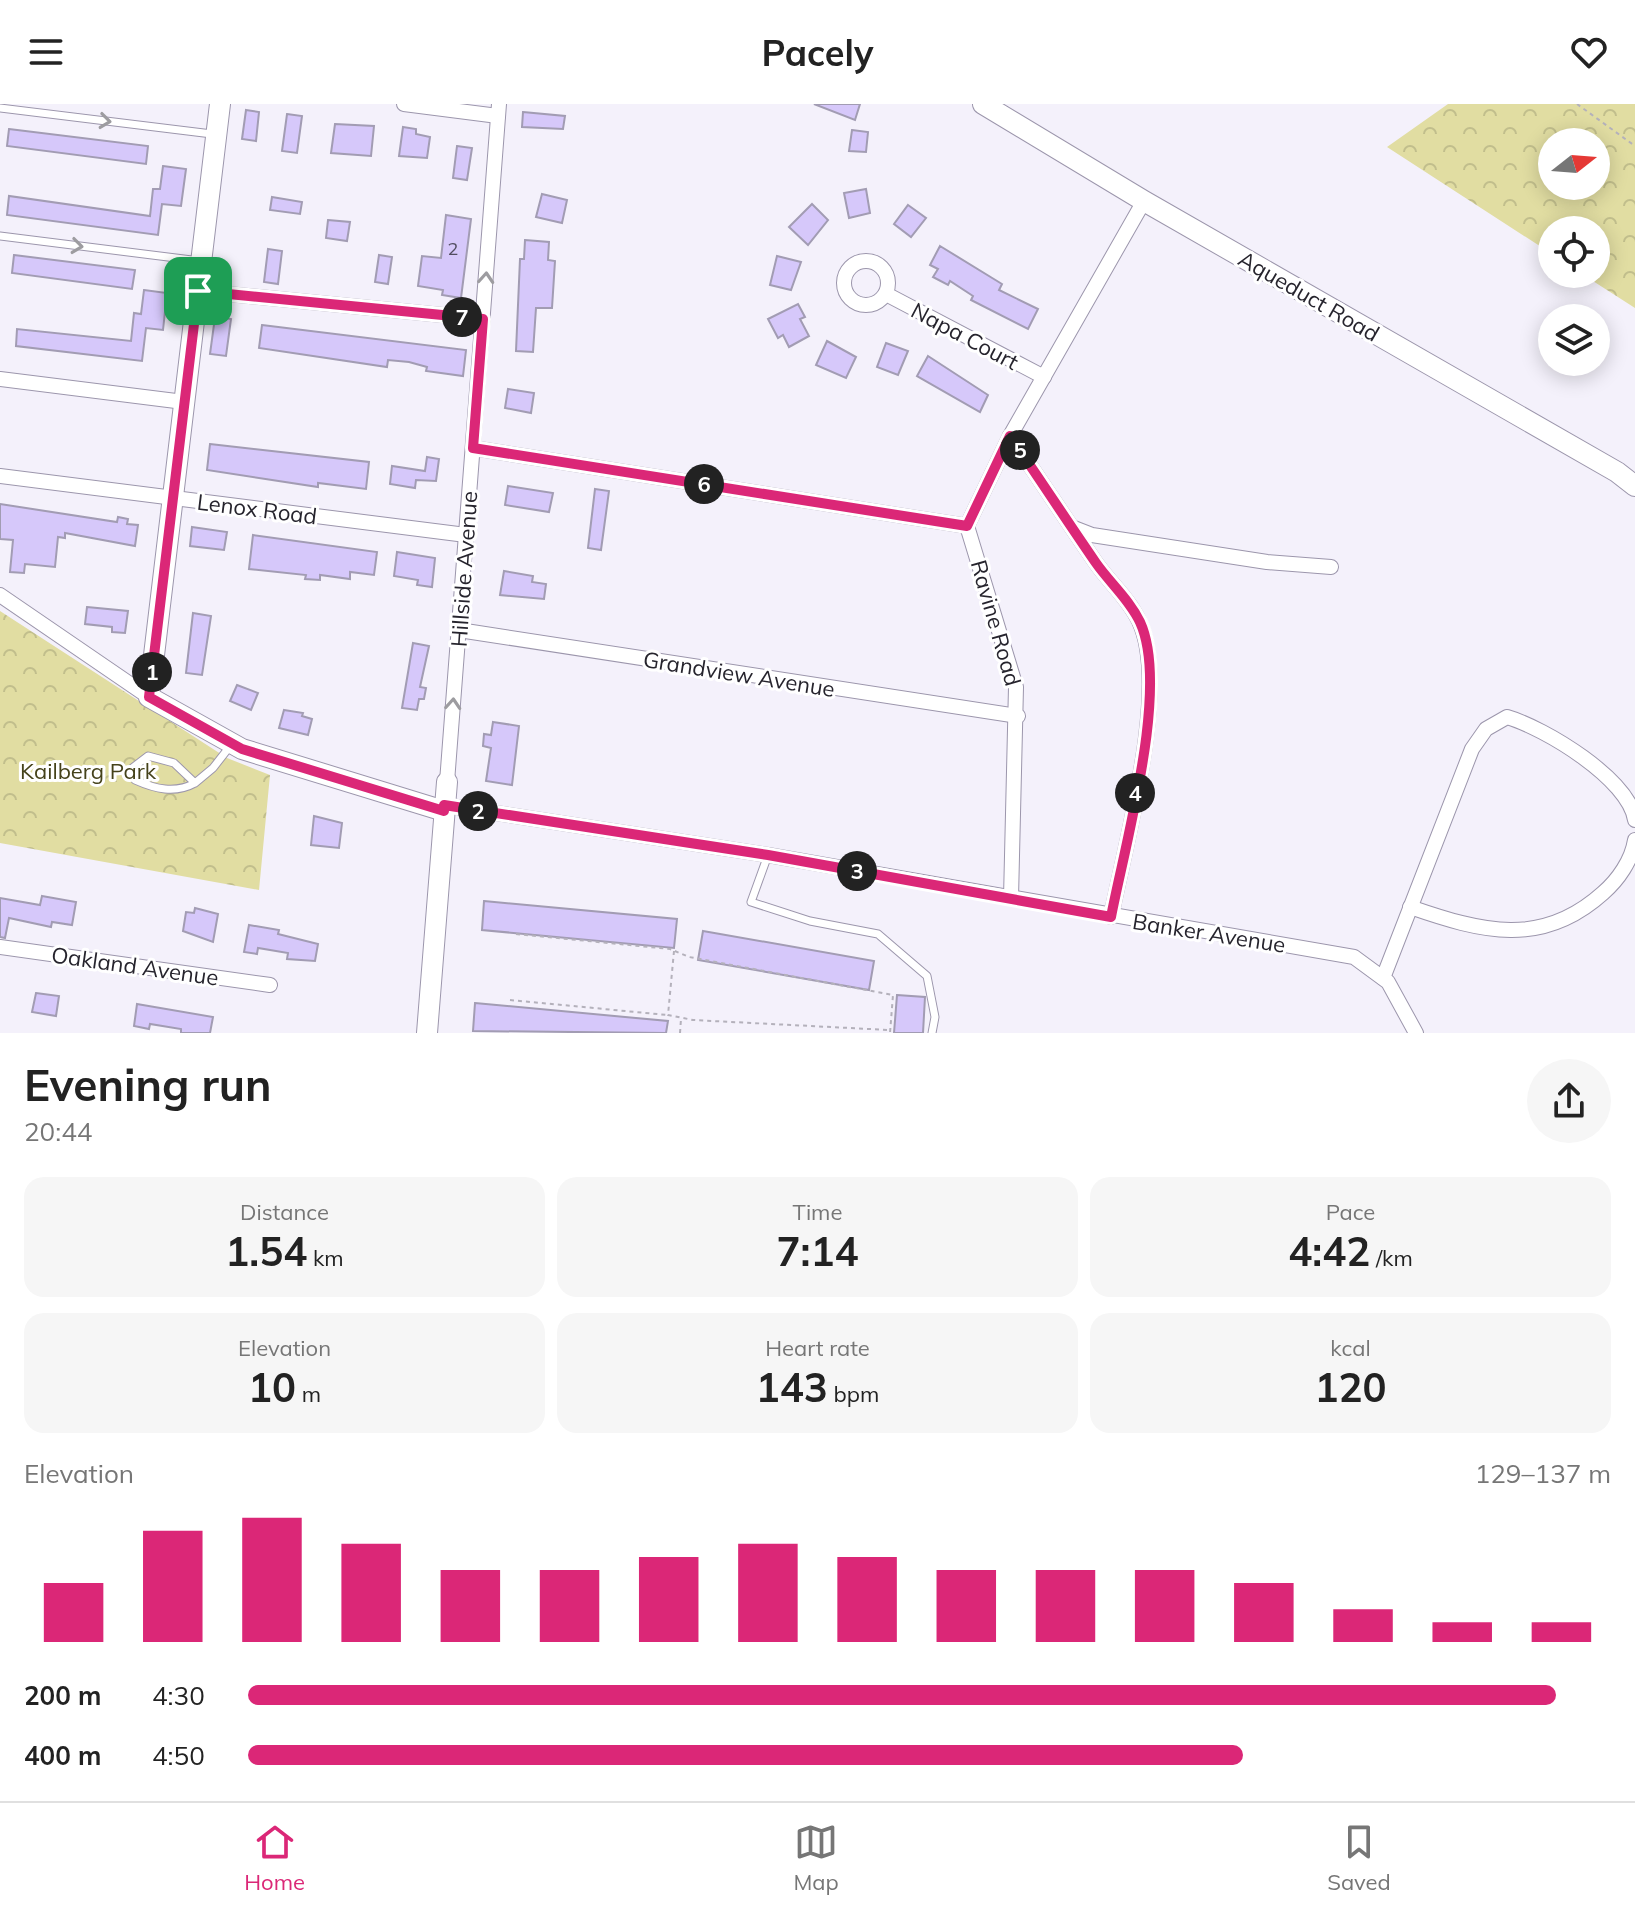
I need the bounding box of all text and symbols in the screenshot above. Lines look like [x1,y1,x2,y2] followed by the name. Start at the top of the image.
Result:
[24,30,68,74] icon: menu
[762,30,873,75] text: Pacely
[1567,30,1611,74] icon: heart
[98,112,112,129] one-way arrow
[1538,128,1610,200] north arrow
[1538,128,1610,376] map controls
[1538,216,1610,288] button: locate
[71,237,84,254] one-way arrow
[448,237,458,260] house number: 2
[1234,244,1384,348] street label: Aqueduct Road
[164,257,232,325] pin
[176,269,220,313] icon: arrive
[477,271,494,284] one-way arrow
[907,296,1024,376] street label: Napa Court
[442,297,482,337] pin: 7
[455,303,469,331] text: 7
[1538,304,1610,376] button: layers
[1000,430,1040,470] pin: 5
[1013,436,1027,464] text: 5
[684,464,724,504] pin: 6
[697,470,711,498] text: 6
[195,488,319,530] street label: Lenox Road
[445,490,483,648] street label: Hillside Avenue
[965,557,1027,689] street label: Ravine Road
[641,645,837,703] street label: Grandview Avenue
[132,652,172,692] pin: 1
[145,658,159,686] text: 1
[445,698,462,711] one-way arrow
[20,757,157,785] park label: Kailberg Park
[1115,773,1155,813] pin: 4
[1128,779,1142,807] text: 4
[458,791,498,831] pin: 2
[471,797,485,825] text: 2
[837,851,877,891] pin: 3
[850,857,864,885] text: 3
[1131,907,1287,959] street label: Banker Avenue
[50,940,220,992] street label: Oakland Avenue
[24,1057,271,1112] text: Evening run
[1527,1059,1611,1143] button: share
[24,1115,92,1148] text: 20:44
[240,1198,329,1226] text: Distance
[793,1198,842,1226] text: Time
[1326,1198,1375,1226] text: Pace
[225,1226,307,1276] text: 1.54
[777,1226,858,1276] text: 7:14
[1288,1226,1370,1276] text: 4:42
[307,1244,344,1272] text: km
[1370,1244,1413,1272] text: /km
[238,1334,331,1362] text: Elevation
[765,1334,870,1362] text: Heart rate
[1330,1334,1371,1362] text: kcal
[248,1362,296,1412] text: 10
[756,1362,828,1412] text: 143
[1315,1362,1387,1412] text: 120
[296,1380,321,1408] text: m
[828,1380,879,1408] text: bpm
[24,1457,134,1490] text: Elevation
[1475,1457,1611,1490] text: 129–137 m
[24,1679,101,1712] text: 200 m
[152,1679,205,1712] text: 4:30
[24,1739,101,1772] text: 400 m
[152,1739,205,1772] text: 4:50
[244,1820,305,1896] tab: Home
[793,1820,839,1896] tab: Map
[1327,1820,1391,1896] tab: Saved

